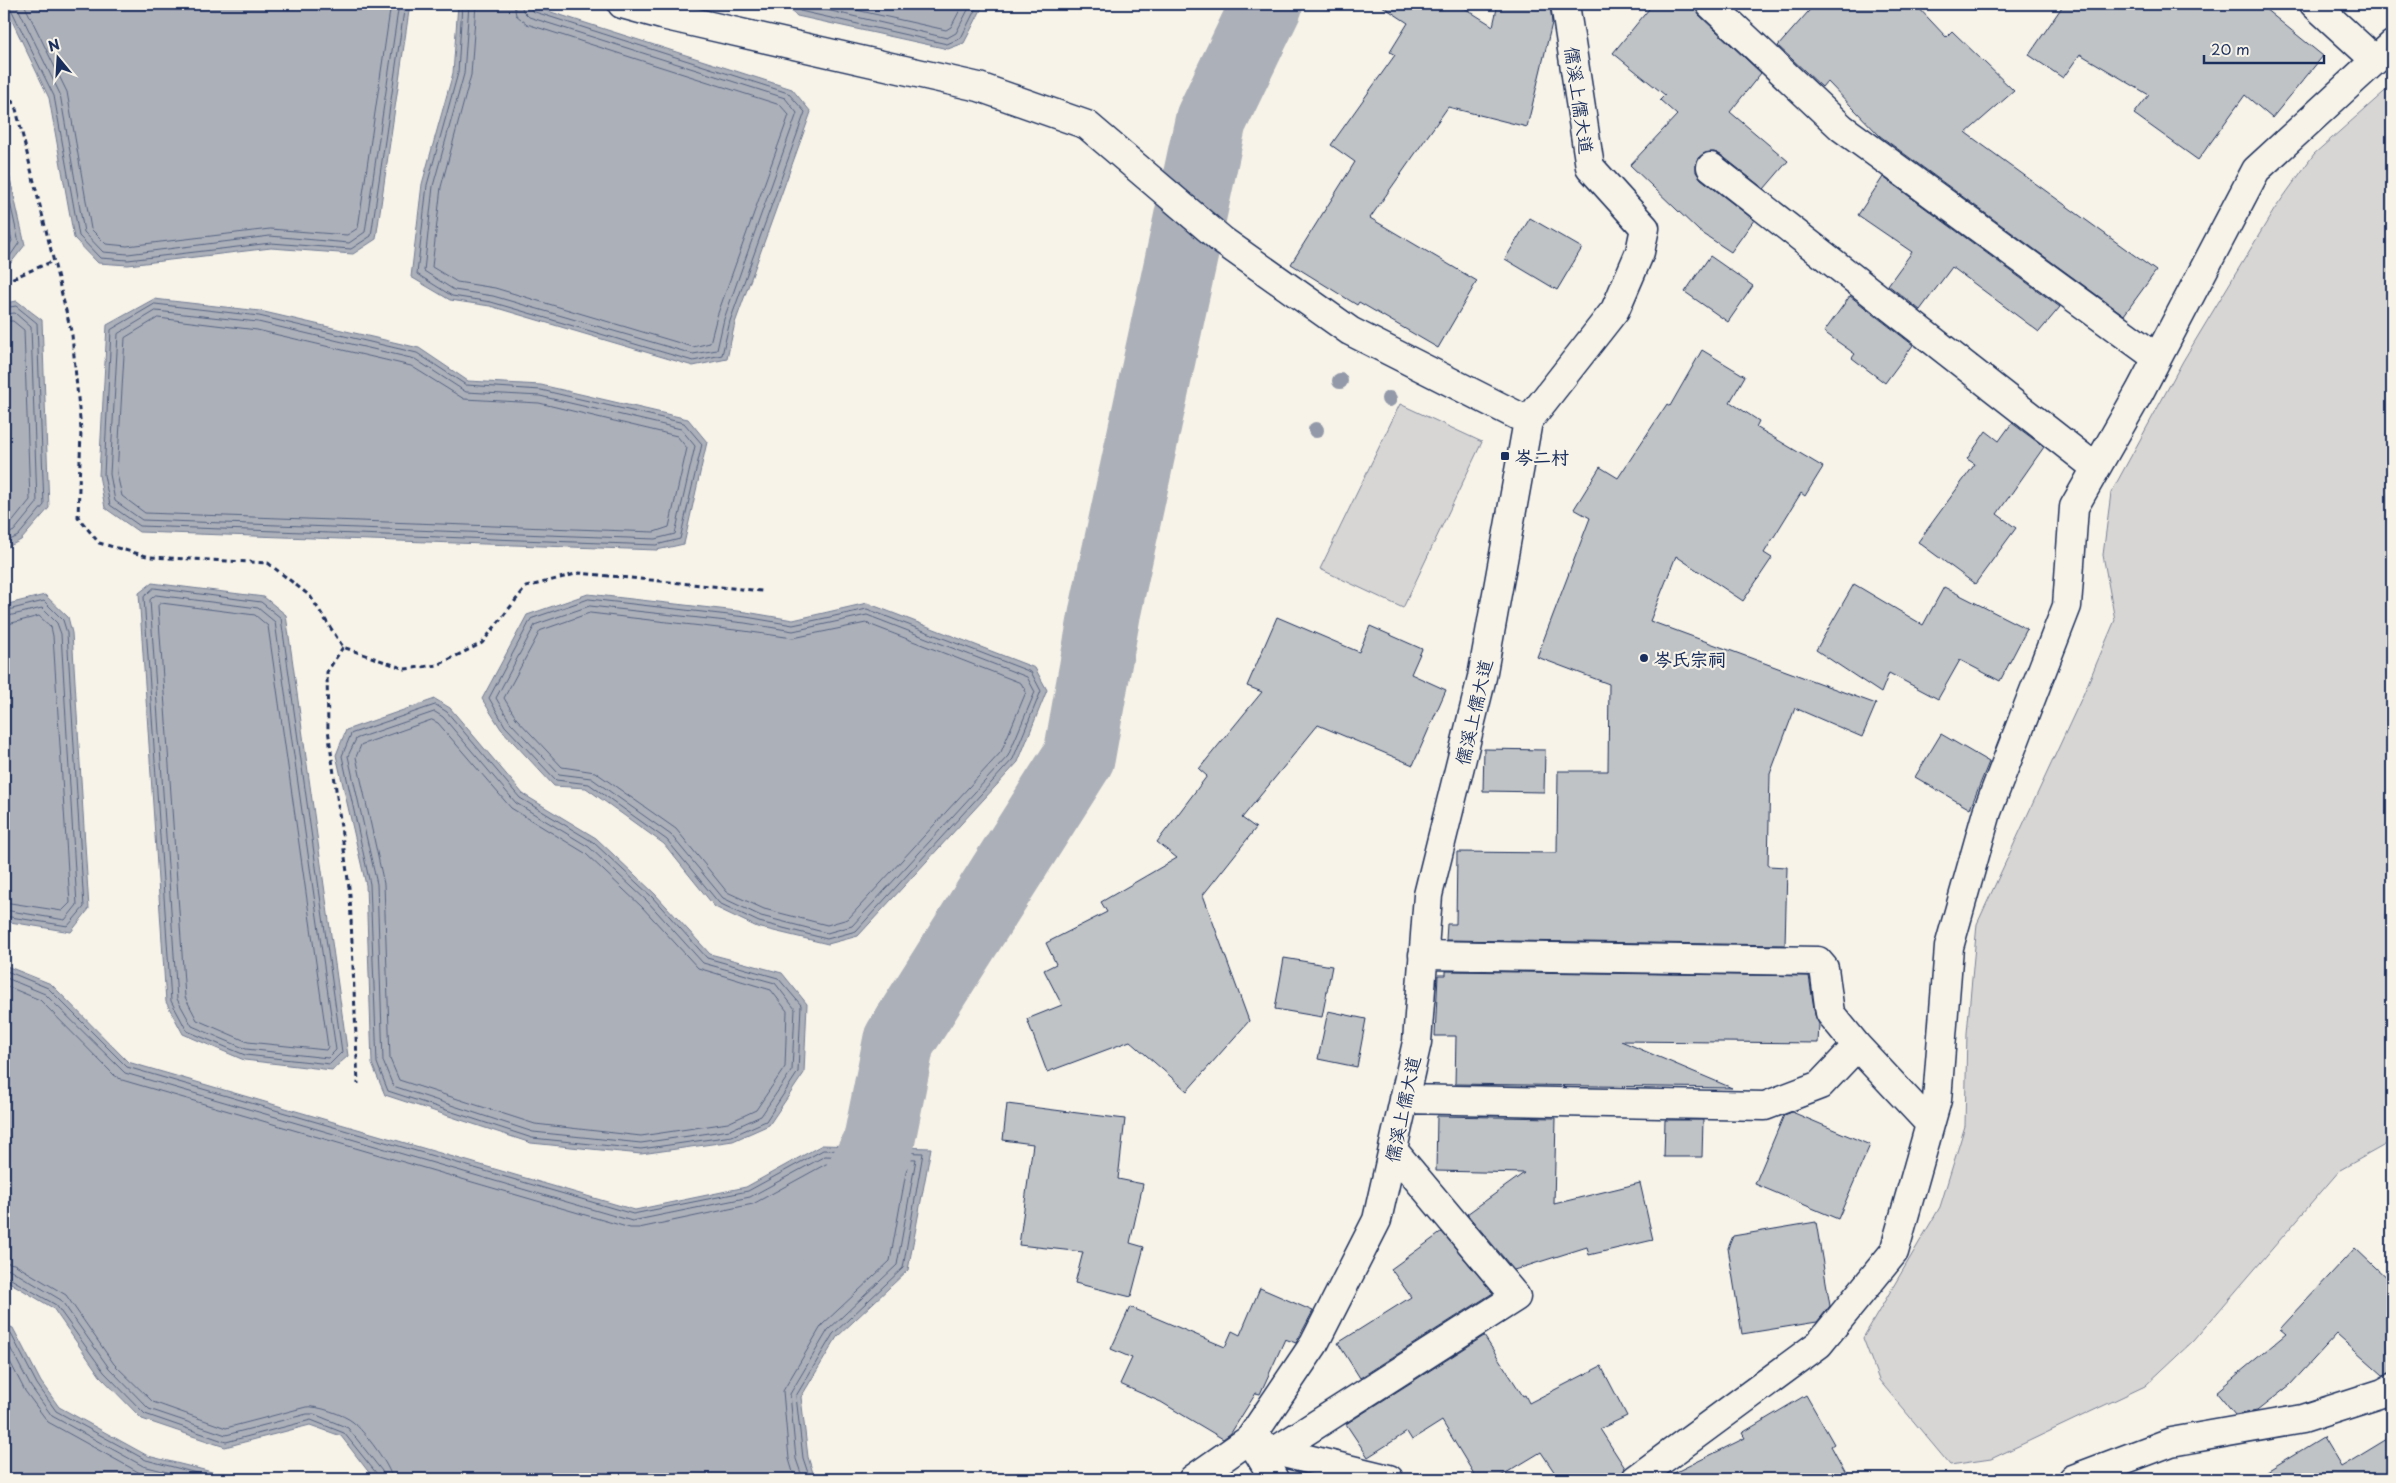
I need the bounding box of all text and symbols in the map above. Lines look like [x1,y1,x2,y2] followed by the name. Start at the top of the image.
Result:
[32,32,82,82] north arrow
[2204,32,2324,64] scale bar
[45,33,62,57] text: N
[2211,37,2250,60] text: 20 m
[1559,45,1601,155] street label: 儒溪上儒大道
[1515,443,1569,470] place label: 岑二村
[1499,450,1511,462] marker: 岑二村
[1654,645,1726,672] place label: 岑氏宗祠
[1638,652,1650,664] marker: 岑氏宗祠
[1448,656,1498,768] street label: 儒溪上儒大道
[1378,1053,1426,1165] street label: 儒溪上儒大道

